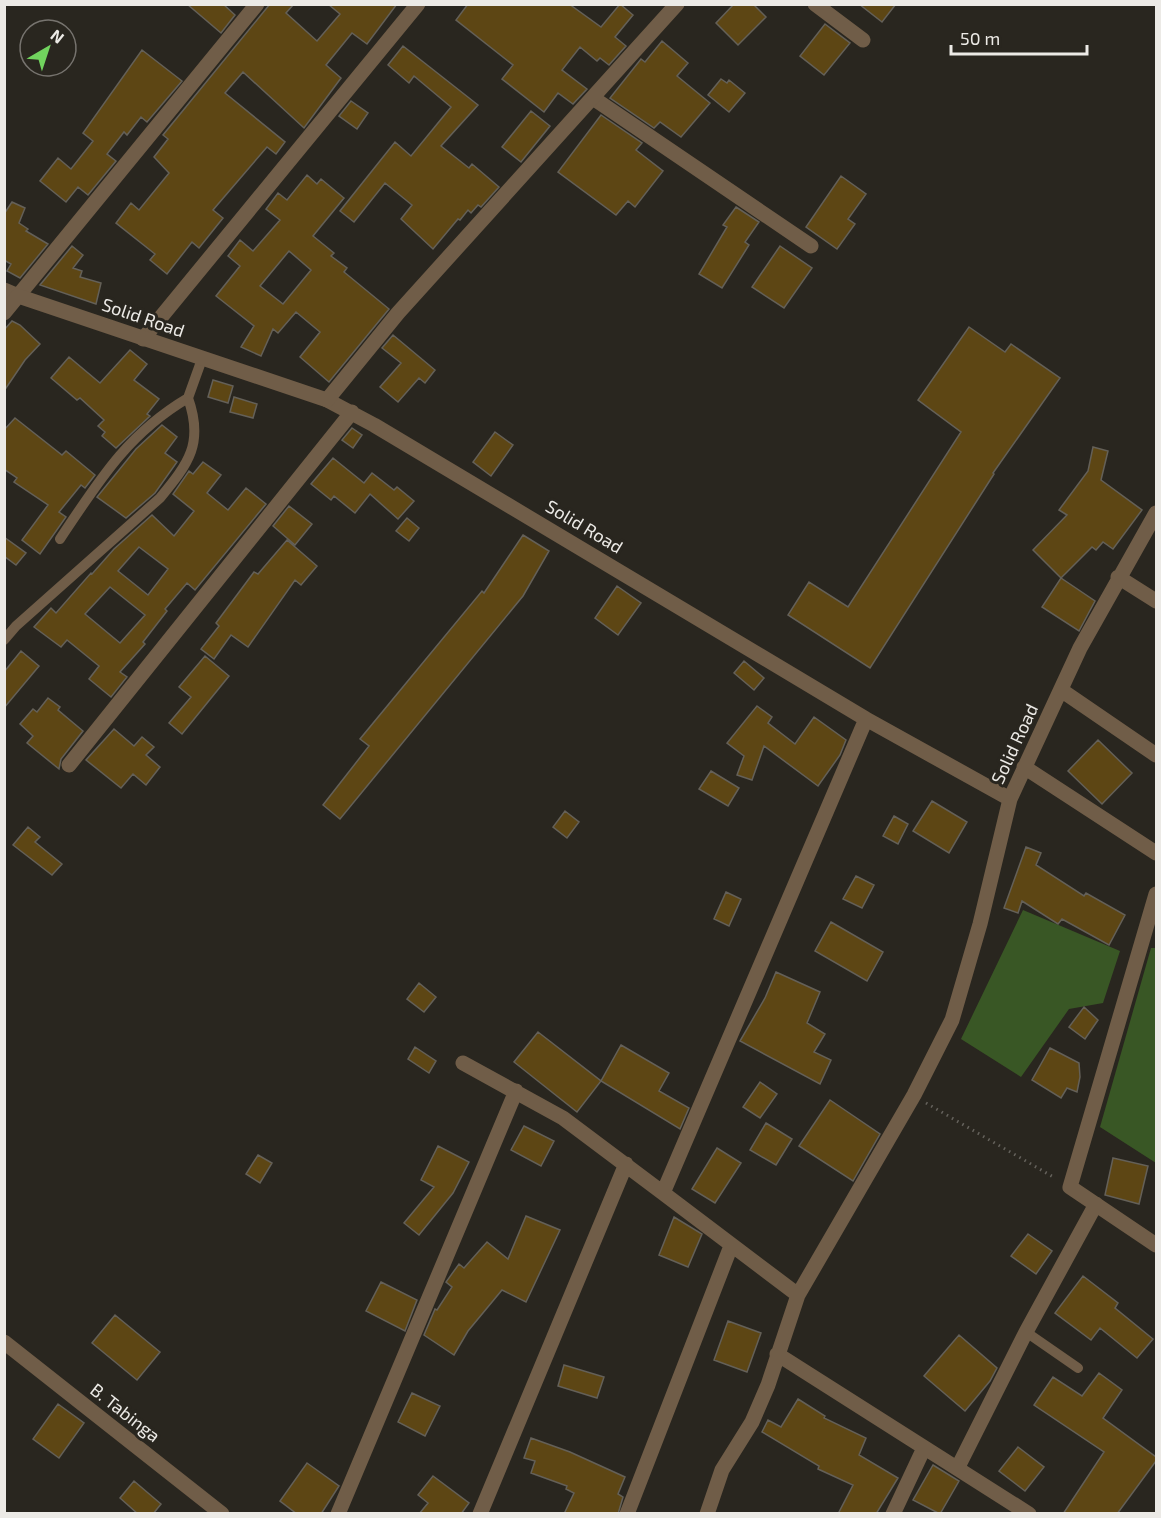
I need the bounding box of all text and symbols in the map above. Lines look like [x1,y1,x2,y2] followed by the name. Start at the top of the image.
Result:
[18,18,78,78] north arrow
[951,18,1088,56] scale bar
[47,25,68,47] text: N
[960,27,1000,49] text: 50 m
[99,293,188,341] street label: Solid Road
[542,495,627,558] street label: Solid Road
[986,700,1042,787] street label: Solid Road
[86,1378,165,1446] street label: B. Tabinga

